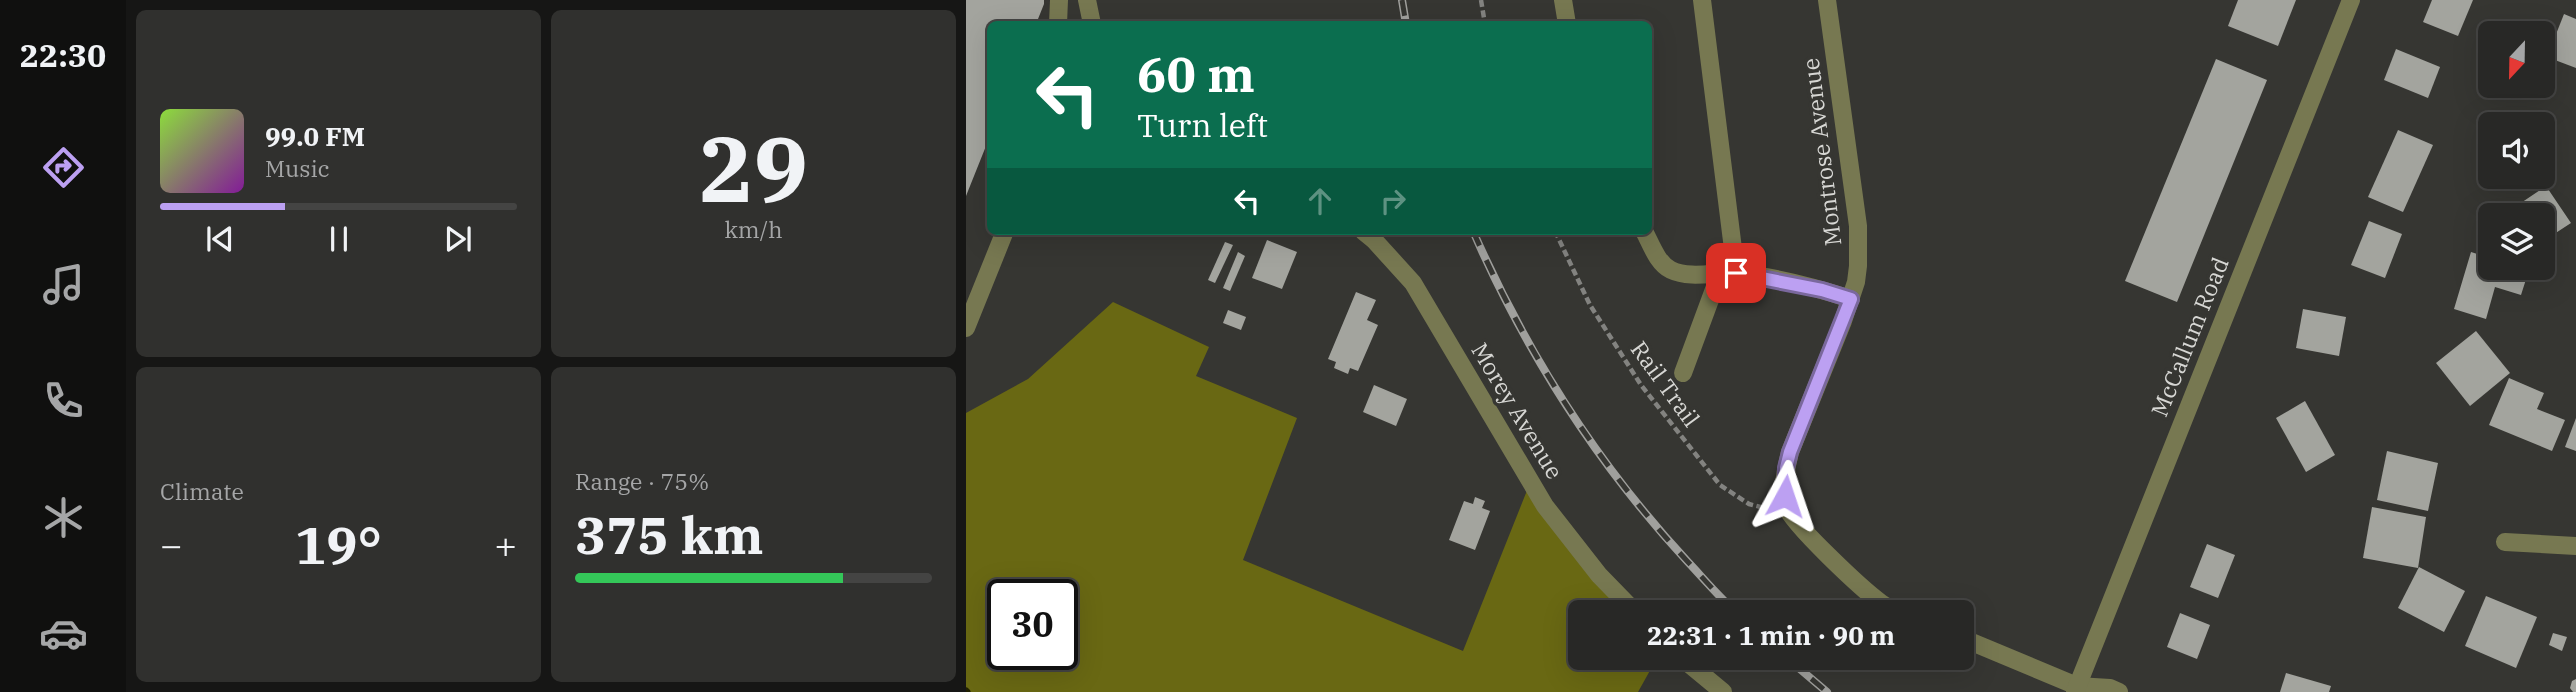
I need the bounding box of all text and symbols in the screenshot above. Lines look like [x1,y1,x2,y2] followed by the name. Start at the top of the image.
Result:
[2478,21,2555,98] north arrow
[2478,21,2555,280] map controls
[20,34,106,76] text: 22:30
[1137,42,1255,105] text: 60 m
[1022,49,1113,140] icon: left
[1795,57,1847,248] street label: Montrose Avenue
[1137,104,1268,146] text: Turn left
[699,109,808,227] text: 29
[2478,112,2555,189] button: sound
[265,119,365,153] text: 99.0 FM
[39,143,88,192] icon: directions
[265,153,330,183] text: Music
[1228,182,1266,220] icon: left
[1301,182,1339,220] icon: ahead
[1374,182,1412,220] icon: right
[2478,203,2555,280] button: layers
[724,214,783,244] text: km/h
[201,220,239,258] icon: previous
[320,220,358,258] icon: pause
[439,220,477,258] icon: next
[1706,243,1766,303] pin
[2143,252,2235,421] street label: McCallum Road
[1717,254,1755,292] icon: arrive
[39,260,88,309] icon: music
[1625,335,1707,432] street label: Rail Trail
[1465,337,1570,484] street label: Morey Avenue
[39,376,88,425] icon: phone
[1748,459,1822,533] position arrow
[575,466,709,496] text: Range · 75%
[160,476,244,506] text: Climate
[39,493,88,542] icon: climate
[575,501,764,568] text: 375 km
[295,511,382,578] text: 19°
[160,520,183,569] text: −
[494,520,517,569] text: +
[987,579,1078,670] speed limit sign: 30
[39,609,88,658] icon: car
[1647,618,1895,652] text: 22:31 · 1 min · 90 m

